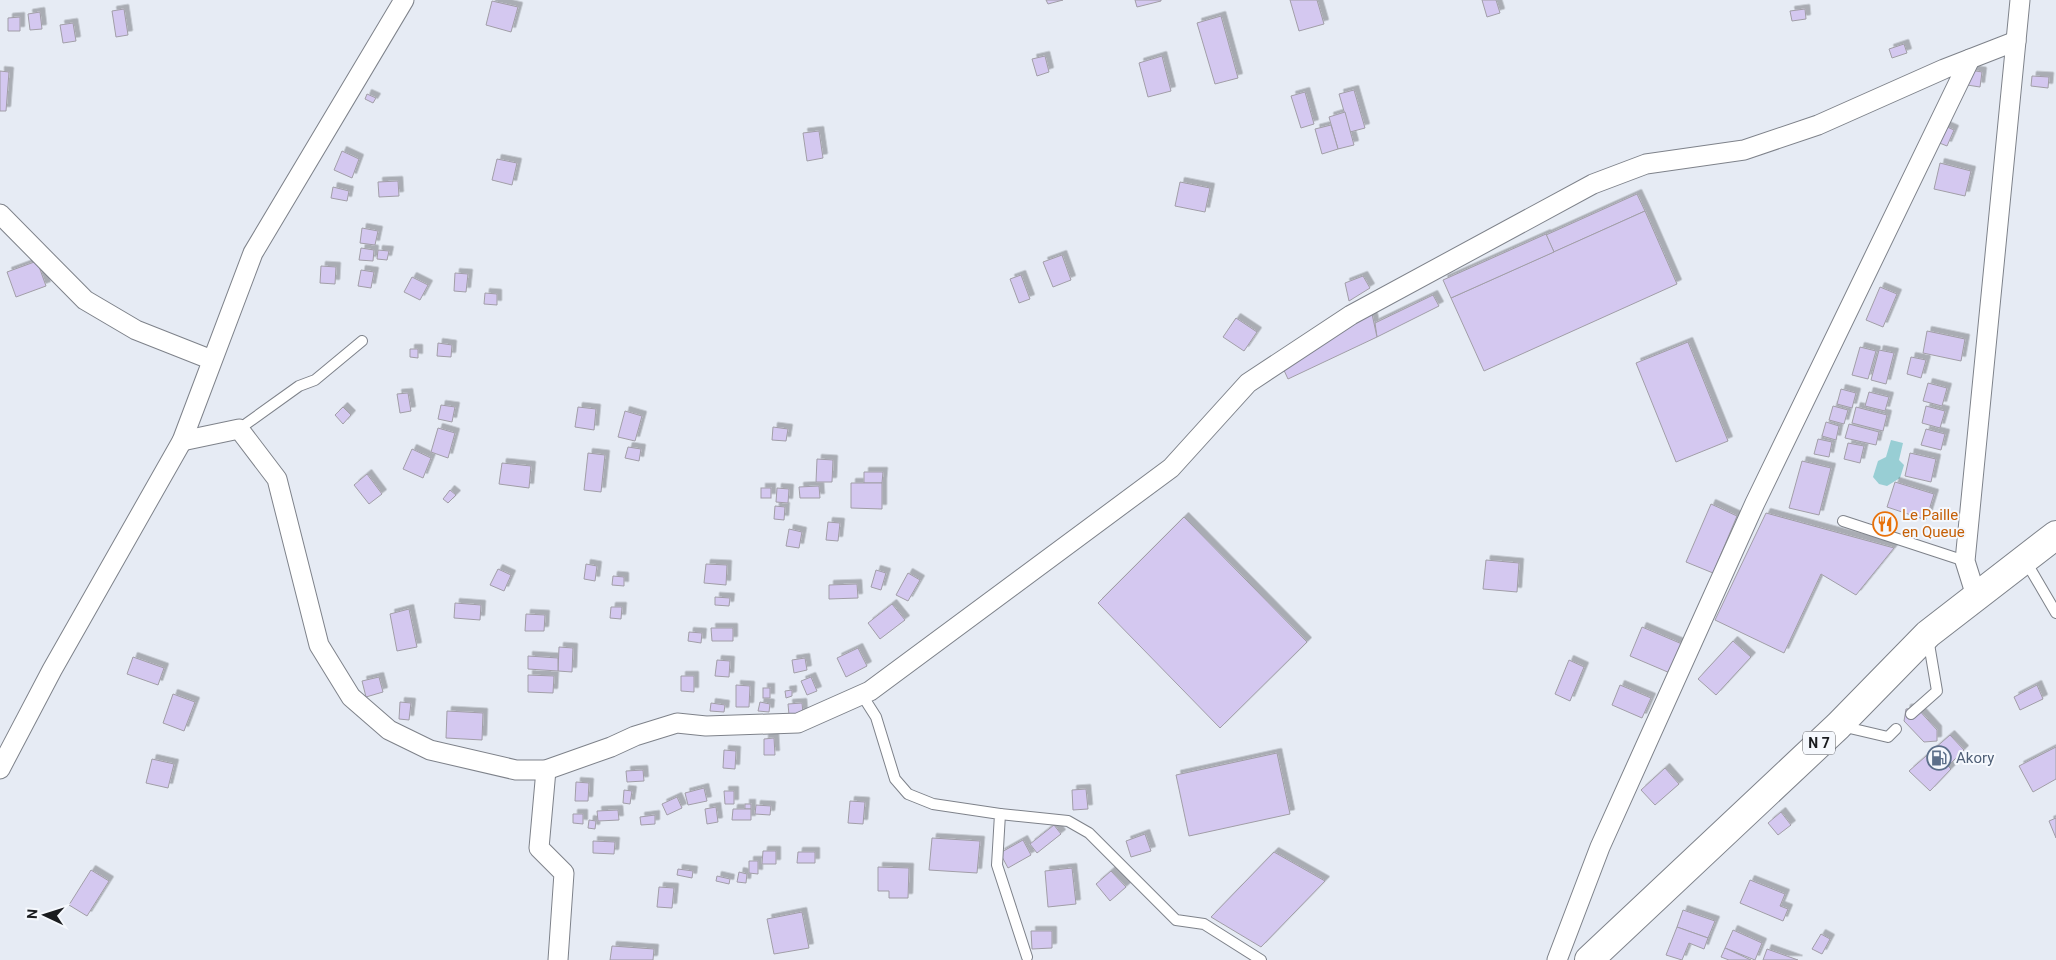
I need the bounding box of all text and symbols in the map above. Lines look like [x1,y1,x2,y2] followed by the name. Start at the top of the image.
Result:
[1902,506,1965,541] place label: Le Paille en Queue
[1872,511,1898,537] restaurant icon: Le Paille en Queue
[1803,731,1835,754] road number: N 7
[1926,745,1952,771] fuel station icon: Akory
[1956,749,1994,767] place label: Akory
[20,890,70,940] north arrow
[24,909,40,920] text: N

